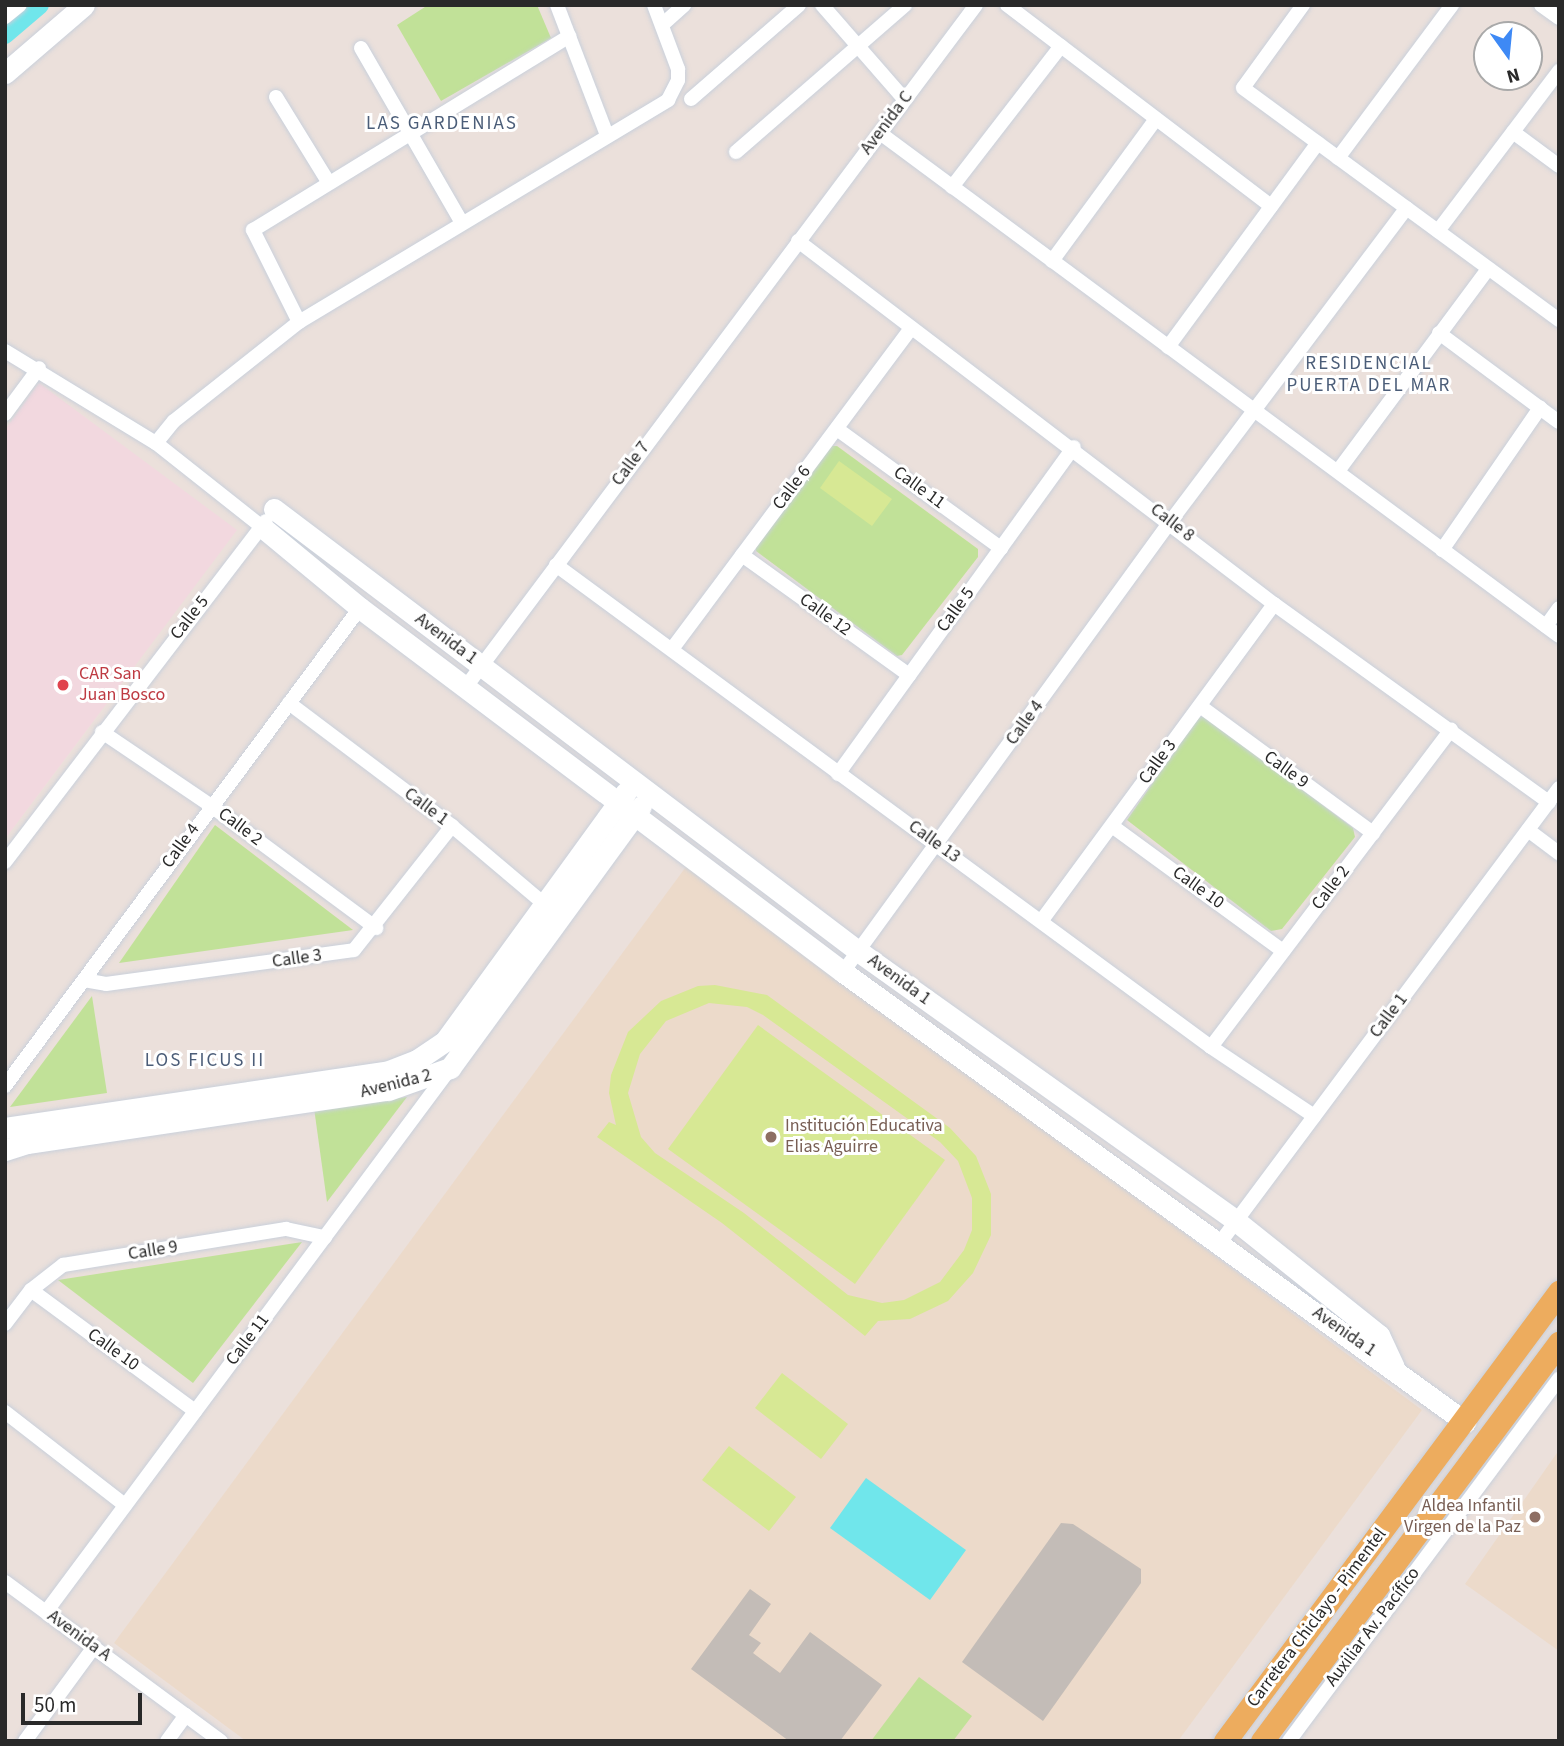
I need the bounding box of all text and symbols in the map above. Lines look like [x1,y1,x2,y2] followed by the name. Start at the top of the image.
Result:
[1473,21,1543,91] north arrow
[1503,60,1523,90] text: N
[856,87,918,159] street label: Avenida C
[368,113,516,135] district label: LAS GARDENIAS
[1288,353,1450,397] district label: RESIDENCIAL PUERTA DEL MAR
[607,438,655,490] street label: Calle 7
[768,462,816,514] street label: Calle 6
[889,462,949,514] street label: Calle 11
[1146,499,1198,547] street label: Calle 8
[933,583,979,637] street label: Calle 5
[795,589,855,641] street label: Calle 12
[166,592,214,644] street label: Calle 5
[410,608,482,670] street label: Avenida 1
[79,664,165,706] place label: CAR San Juan Bosco
[53,675,73,695] marker: CAR San Juan Bosco
[1002,696,1048,750] street label: Calle 4
[1135,735,1181,789] street label: Calle 3
[1259,747,1313,793] street label: Calle 9
[400,783,452,831] street label: Calle 1
[214,803,266,851] street label: Calle 2
[904,816,964,868] street label: Calle 13
[158,819,204,873] street label: Calle 4
[1168,862,1228,914] street label: Calle 10
[1307,862,1355,914] street label: Calle 2
[271,945,323,973] street label: Calle 3
[863,950,935,1010] street label: Avenida 1
[1365,990,1413,1042] street label: Calle 1
[146,1050,264,1072] district label: LOS FICUS II
[358,1065,434,1103] street label: Avenida 2
[785,1116,943,1158] place label: Institución Educativa Elias Aguirre
[763,1129,779,1145] marker: Institución Educativa Elias Aguirre
[127,1236,179,1266] street label: Calle 9
[1308,1302,1380,1362] street label: Avenida 1
[222,1310,274,1370] street label: Calle 11
[83,1324,143,1376] street label: Calle 10
[1404,1496,1521,1538] place label: Aldea Infantil Virgen de la Paz
[1527,1509,1543,1525] marker: Aldea Infantil Virgen de la Paz
[1243,1524,1391,1712] street label: Carretera Chiclayo - Pimentel
[1321,1563,1425,1691] street label: Auxiliar Av. Pacífico
[43,1606,115,1666] street label: Avenida A
[24,1680,145,1724] scale bar
[34,1690,76,1720] text: 50 m

